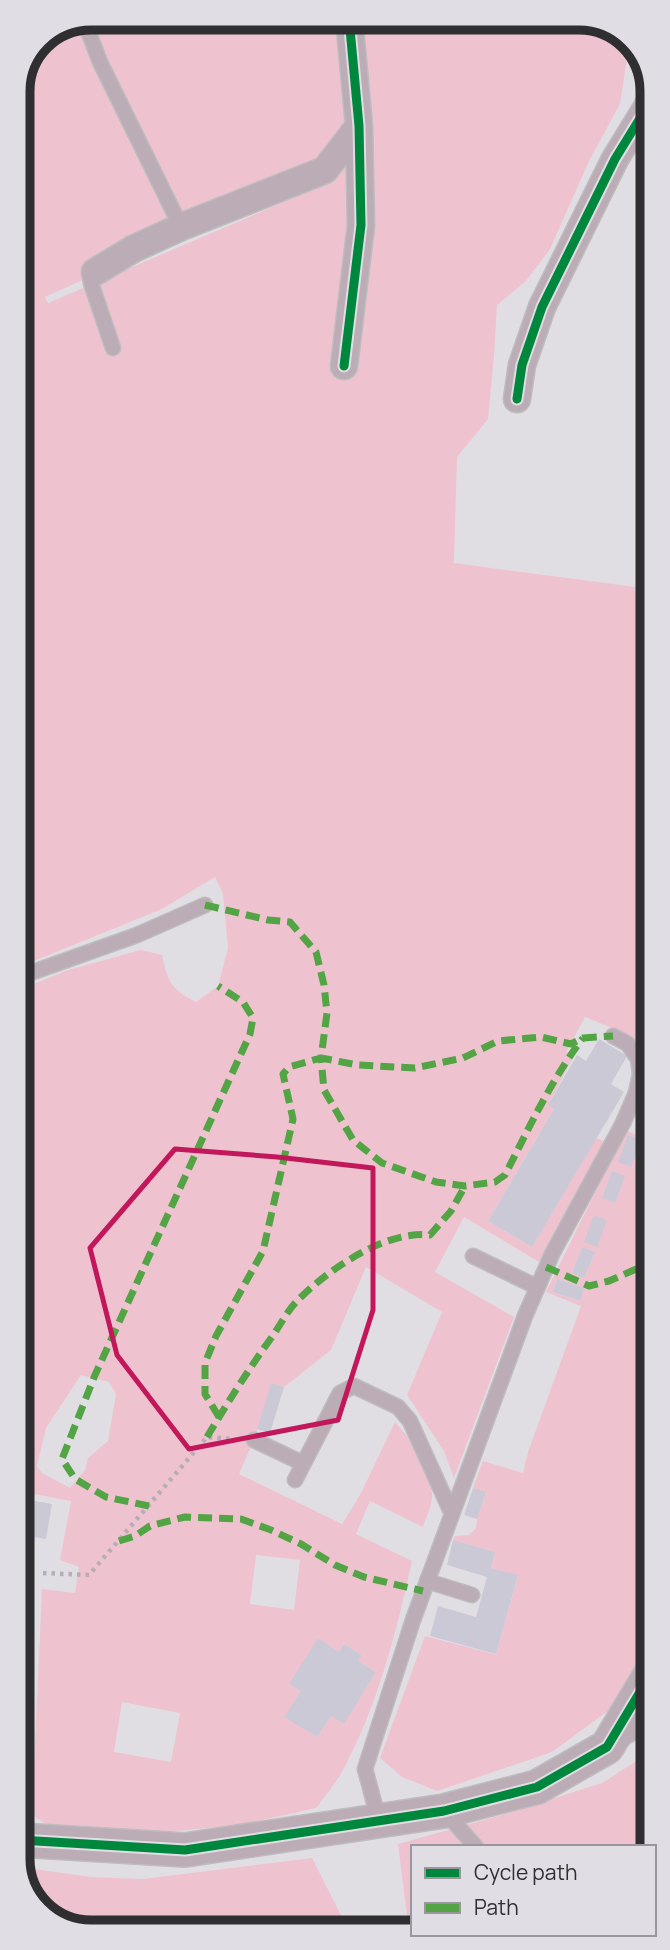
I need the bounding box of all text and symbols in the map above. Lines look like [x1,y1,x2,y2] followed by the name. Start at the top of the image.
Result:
[411,1845,656,1936] legend
[474,1858,577,1886] text: Cycle path
[474,1893,519,1921] text: Path

